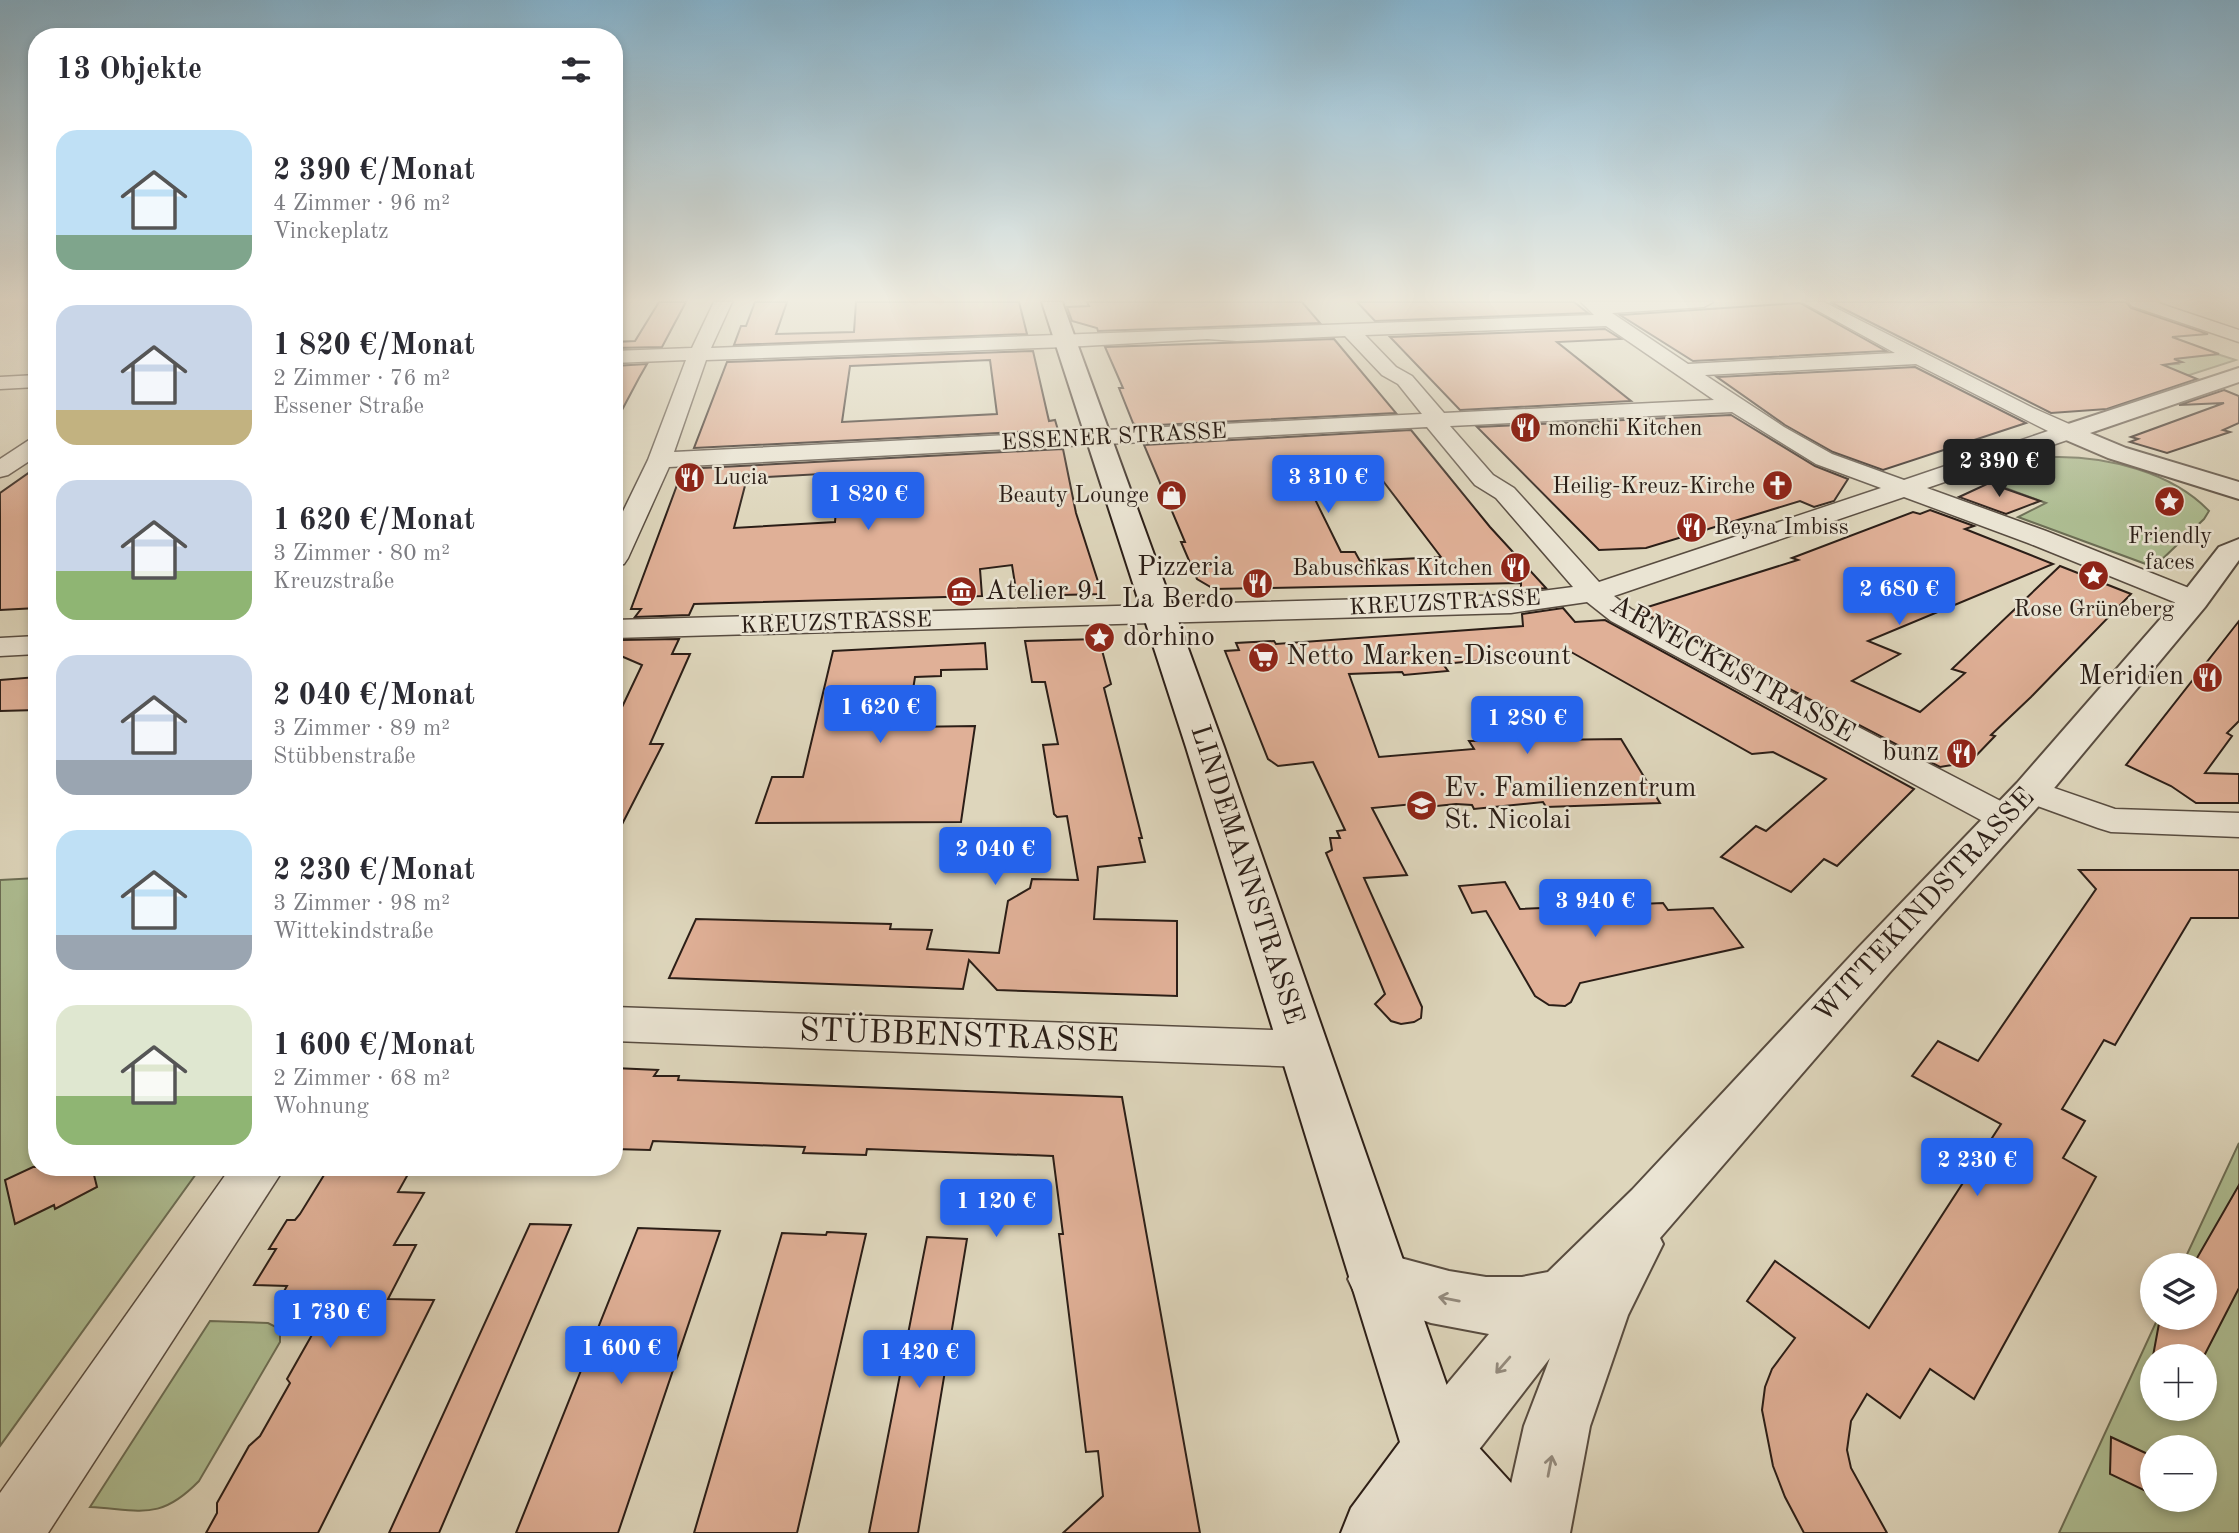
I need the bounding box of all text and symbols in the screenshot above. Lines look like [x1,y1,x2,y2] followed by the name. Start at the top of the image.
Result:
[557,51,595,89] icon: filters
[56,55,202,85] text: 13 Objekte
[273,156,475,186] text: 2 390 €/Monat
[112,158,196,242] icon: home
[273,192,450,215] text: 4 Zimmer · 96 m²
[273,220,389,243] text: Vinckeplatz
[273,331,475,361] text: 1 820 €/Monat
[112,333,196,417] icon: home
[273,367,450,390] text: 2 Zimmer · 76 m²
[273,395,424,418] text: Essener Straße
[1508,411,1542,445] restaurant icon: monchi Kitchen
[1548,417,1702,440] place label: monchi Kitchen
[1001,420,1227,454] street label: ESSENER STRASSE
[1934,440,2064,499] pin: 2 390 €
[1959,450,2039,473] text: 2 390 €
[1263,456,1393,515] pin: 3 310 €
[673,460,707,494] restaurant icon: Lucia
[713,466,768,489] place label: Lucia
[1288,466,1368,489] text: 3 310 €
[1761,469,1795,503] church icon: Heilig-Kreuz-Kirche
[803,472,933,532] pin: 1 820 €
[1552,475,1755,498] place label: Heilig-Kreuz-Kirche
[1155,478,1189,512] shop icon: Beauty Lounge
[828,483,908,506] text: 1 820 €
[998,484,1149,507] place label: Beauty Lounge
[2153,485,2187,519] place icon: Friendly faces
[273,506,475,536] text: 1 620 €/Monat
[112,508,196,592] icon: home
[1674,510,1708,544] restaurant icon: Reyna Imbiss
[1714,516,1849,539] place label: Reyna Imbiss
[2128,525,2212,574] place label: Friendly faces
[273,542,450,565] text: 3 Zimmer · 80 m²
[1499,551,1533,585] restaurant icon: Babuschkas Kitchen
[1121,554,1234,614] place label: Pizzeria La Berdo
[1292,557,1493,580] place label: Babuschkas Kitchen
[2077,558,2111,592] place icon: Rose Grüneberg
[1240,567,1274,601] restaurant icon: Pizzeria La Berdo
[1834,568,1964,627] pin: 2 680 €
[273,570,394,593] text: Kreuzstraße
[945,575,979,609] museum icon: Atelier 91
[985,578,1109,606] place label: Atelier 91
[1859,578,1939,601] text: 2 680 €
[1349,586,1541,620] street label: KREUZSTRASSE
[1605,591,1859,749] street label: ARNECKESTRASSE
[2014,598,2175,621] place label: Rose Grüneberg
[740,608,932,638] street label: KREUZSTRASSE
[1083,621,1117,655] place icon: dorhino
[1123,624,1215,652] place label: dorhino
[1246,640,1280,674] supermarket icon: Netto Marken-Discount
[1286,643,1571,671] place label: Netto Marken-Discount
[2190,660,2224,694] restaurant icon: Meridien
[2078,663,2184,691] place label: Meridien
[273,681,475,711] text: 2 040 €/Monat
[112,683,196,767] icon: home
[815,686,945,745] pin: 1 620 €
[840,696,920,719] text: 1 620 €
[1462,696,1592,756] pin: 1 280 €
[1487,707,1567,730] text: 1 280 €
[273,717,450,740] text: 3 Zimmer · 89 m²
[1184,722,1308,1028] street label: LINDEMANNSTRASSE
[1945,736,1979,770] restaurant icon: bunz
[1882,739,1939,767] place label: bunz
[273,745,416,768] text: Stübbenstraße
[1444,775,1697,835] place label: Ev. Familienzentrum St. Nicolai
[1809,784,2041,1028] street label: WITTEKINDSTRASSE
[1404,788,1438,822] school or university icon: Ev. Familienzentrum St. Nicolai
[930,828,1060,887] pin: 2 040 €
[955,838,1035,861] text: 2 040 €
[273,856,475,886] text: 2 230 €/Monat
[112,858,196,942] icon: home
[1530,880,1660,939] pin: 3 940 €
[1555,890,1635,913] text: 3 940 €
[273,892,450,915] text: 3 Zimmer · 98 m²
[273,920,434,943] text: Wittekindstraße
[798,1009,1120,1059] street label: STÜBBENSTRASSE
[273,1031,475,1061] text: 1 600 €/Monat
[112,1033,196,1117] icon: home
[273,1067,450,1090] text: 2 Zimmer · 68 m²
[273,1095,369,1118] text: Wohnung
[1912,1138,2042,1198] pin: 2 230 €
[1937,1149,2017,1172] text: 2 230 €
[931,1180,1061,1239] pin: 1 120 €
[956,1190,1036,1213] text: 1 120 €
[2140,1253,2217,1512] map controls
[2140,1253,2217,1330] button: layers
[265,1290,395,1350] pin: 1 730 €
[1438,1292,1461,1306] one-way arrow
[290,1301,370,1324] text: 1 730 €
[556,1326,686,1386] pin: 1 600 €
[854,1330,984,1390] pin: 1 420 €
[581,1337,661,1360] text: 1 600 €
[879,1341,959,1364] text: 1 420 €
[2140,1344,2217,1421] button: +
[1495,1356,1511,1374] one-way arrow
[2140,1435,2217,1512] button: −
[1543,1455,1557,1478] one-way arrow

